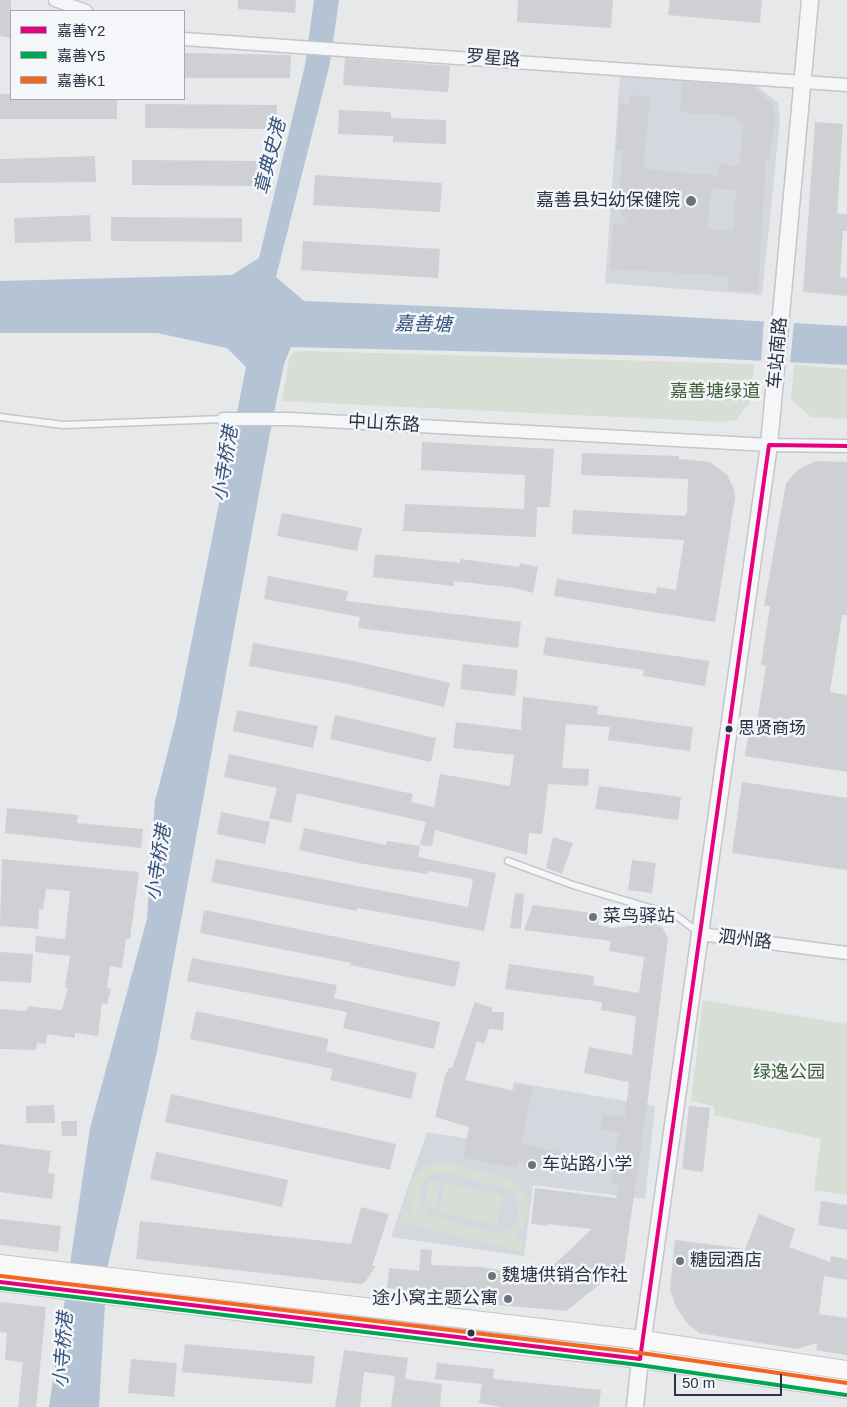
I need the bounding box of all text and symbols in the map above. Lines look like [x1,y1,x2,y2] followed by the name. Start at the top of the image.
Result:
[10,10,185,100] legend
[57,22,105,39] text: 嘉善Y2
[465,46,521,72] street label: 罗星路
[57,47,105,64] text: 嘉善Y5
[57,72,105,89] text: 嘉善K1
[251,117,291,197] water label: 章典史港
[536,190,680,212] place label: 嘉善县妇幼保健院
[684,194,698,208] marker: 嘉善县妇幼保健院
[394,313,452,337] water label: 嘉善塘
[764,316,792,390] street label: 车站南路
[670,381,760,403] park label: 嘉善塘绿道
[347,411,421,437] street label: 中山东路
[209,425,243,503] water label: 小寺桥港
[738,719,806,739] place label: 思贤商场
[724,724,734,734] marker: 思贤商场
[142,824,176,902] water label: 小寺桥港
[603,906,675,928] place label: 菜鸟驿站
[587,911,599,923] marker: 菜鸟驿站
[717,926,773,954] street label: 泗州路
[753,1062,825,1084] park label: 绿逸公园
[542,1154,632,1176] place label: 车站路小学
[526,1159,538,1171] marker: 车站路小学
[690,1250,762,1272] place label: 糖园酒店
[674,1255,686,1267] marker: 糖园酒店
[502,1265,628,1287] place label: 魏塘供销合作社
[486,1270,498,1282] marker: 魏塘供销合作社
[372,1288,498,1310] place label: 途小窝主题公寓
[502,1293,514,1305] marker: 途小窝主题公寓
[50,1311,78,1389] water label: 小寺桥港
[466,1328,476,1338] unlabelled marker
[677,1364,784,1396] scale bar
[682,1374,715,1391] text: 50 m

